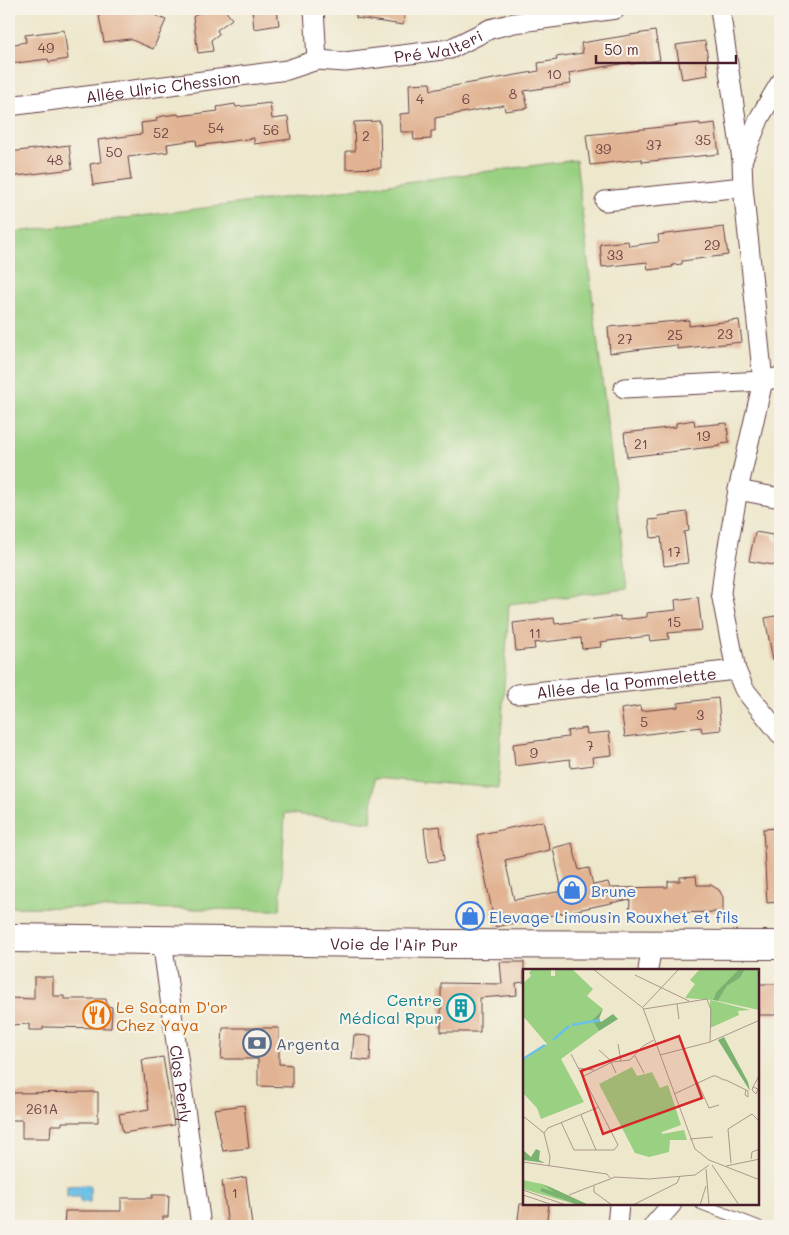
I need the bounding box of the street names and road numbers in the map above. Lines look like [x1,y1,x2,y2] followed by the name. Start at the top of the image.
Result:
[393,24,486,66] street label: Pré Walteri
[84,66,241,106] street label: Allée Ulric Chession
[535,662,717,702] street label: Allée de la Pommelette
[330,932,458,955] street label: Voie de l'Air Pur
[166,1044,197,1124] street label: Clos Perly

